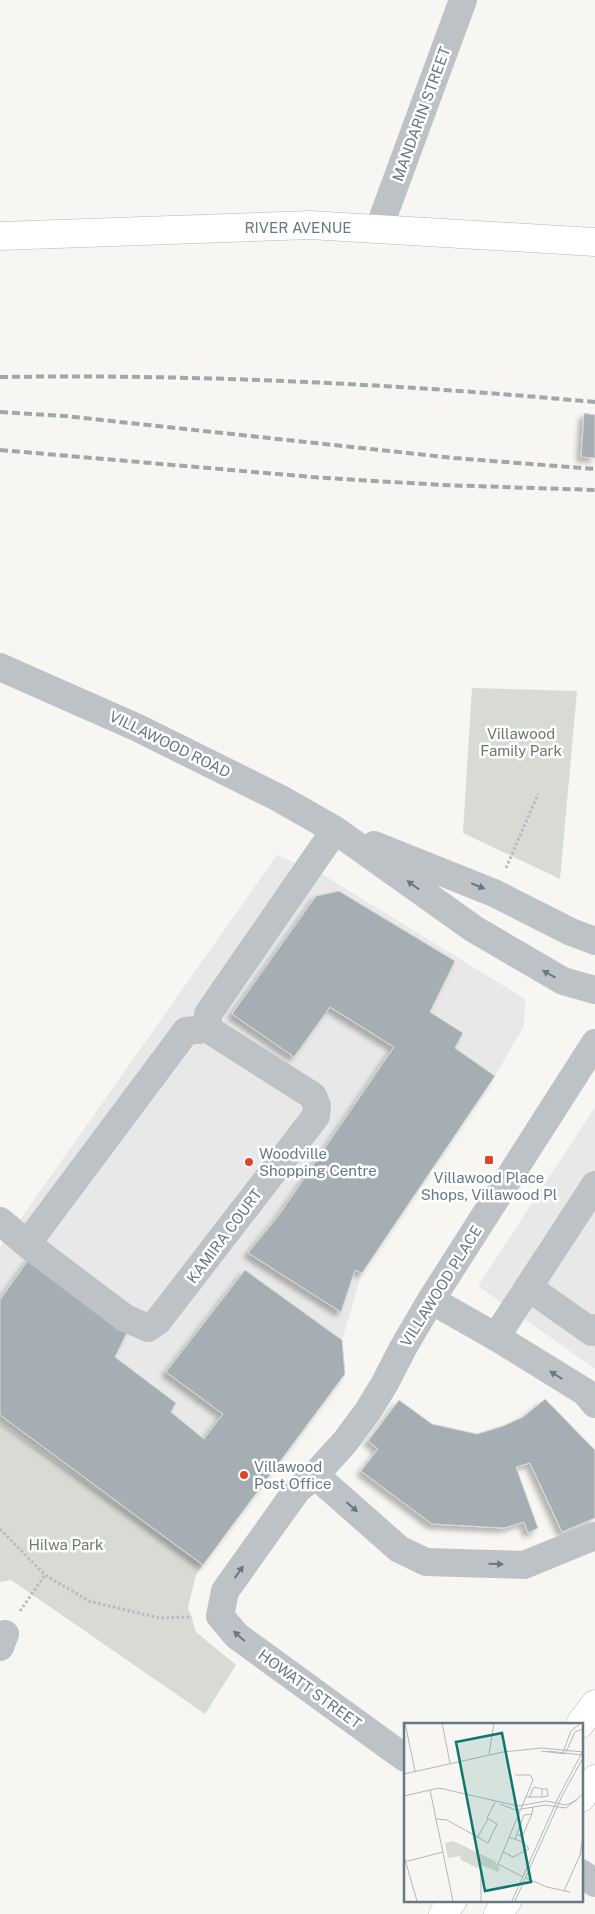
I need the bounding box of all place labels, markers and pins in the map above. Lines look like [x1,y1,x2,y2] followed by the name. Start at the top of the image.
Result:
[259,1145,377,1179] place label: Woodville Shopping Centre
[483,1154,495,1166] marker: Villawood Place Shops, Villawood Pl
[243,1156,255,1168] marker: Woodville Shopping Centre
[421,1169,557,1203] place label: Villawood Place Shops, Villawood Pl
[254,1458,332,1492] place label: Villawood Post Office
[238,1469,250,1481] marker: Villawood Post Office

